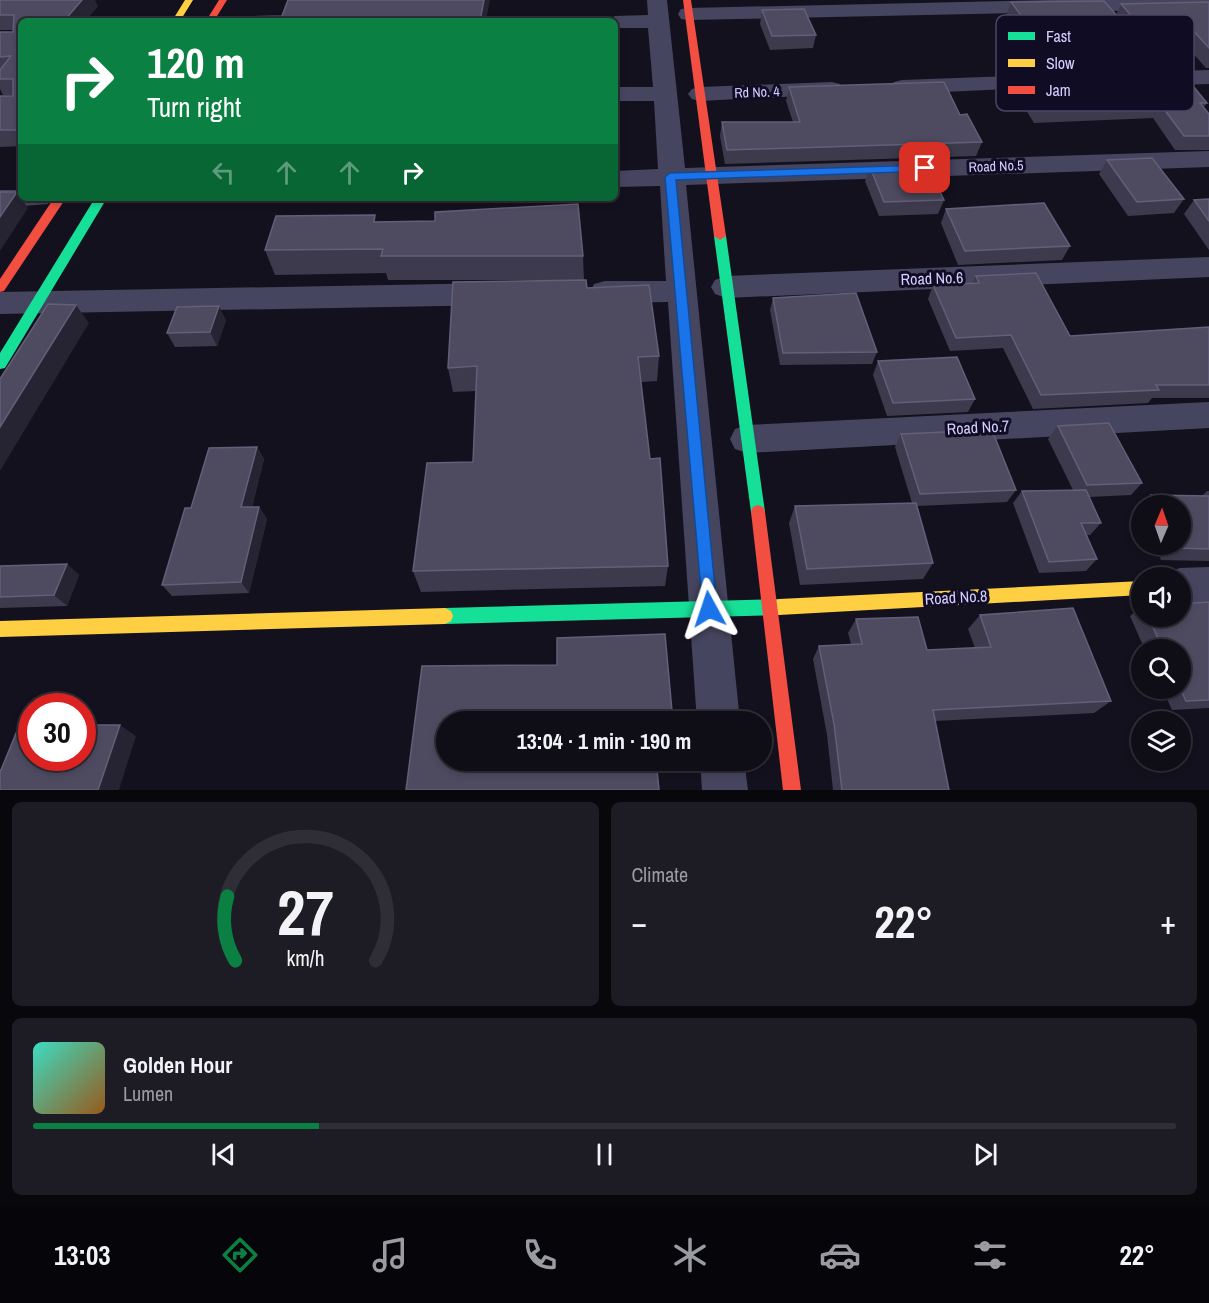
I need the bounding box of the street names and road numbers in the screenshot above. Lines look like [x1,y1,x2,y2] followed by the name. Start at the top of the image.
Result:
[734,82,781,102] street label: Rd No. 4
[968,156,1024,176] street label: Road No.5
[900,266,964,290] street label: Road No.6
[946,414,1010,440] street label: Road No.7
[924,584,988,610] street label: Road No.8

